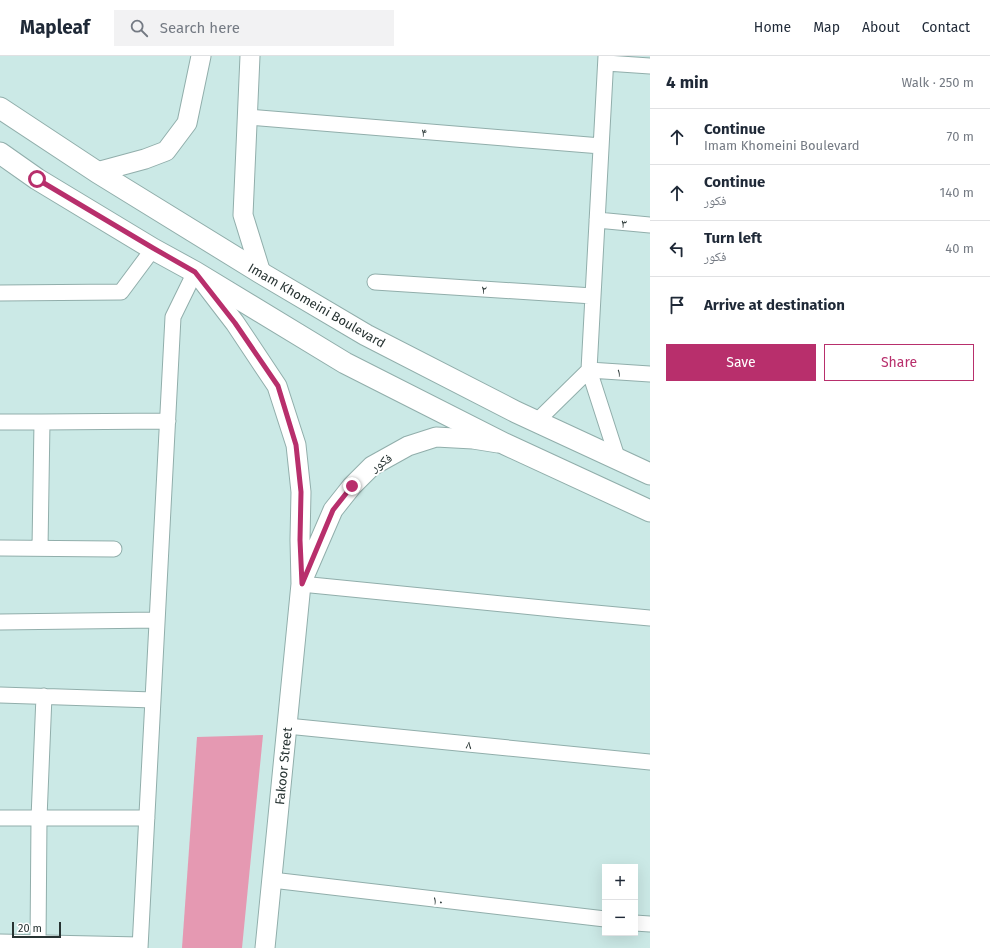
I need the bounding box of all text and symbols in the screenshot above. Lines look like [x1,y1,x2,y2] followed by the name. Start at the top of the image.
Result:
[114,10,394,46] search box
[20,16,90,39] text: Mapleaf
[128,17,150,39] icon: search
[160,19,240,37] text: Search here
[754,19,791,36] text: Home
[813,19,840,36] text: Map
[862,19,900,36] text: About
[922,19,970,36] text: Contact
[666,72,709,93] text: 4 min
[901,75,974,90] text: Walk · 250 m
[704,120,765,138] text: Continue
[420,125,428,140] street label: ۴
[666,126,688,148] icon: ahead
[947,129,974,144] text: 70 m
[704,138,860,153] text: Imam Khomeini Boulevard
[28,170,46,188] route start
[704,173,765,191] text: Continue
[666,182,688,204] icon: ahead
[940,185,974,200] text: 140 m
[704,193,727,208] text: فکور
[620,216,628,231] street label: ۳
[704,229,762,247] text: Turn left
[666,238,688,260] icon: left
[945,241,974,256] text: 40 m
[704,249,727,264] text: فکور
[246,260,388,351] street label: Imam Khomeini Boulevard
[481,282,488,297] street label: ۲
[666,294,688,316] icon: arrive
[704,296,845,314] text: Arrive at destination
[666,344,816,381] button: Save
[824,344,974,381] button: Share
[616,365,622,380] street label: ۱
[367,450,395,476] street label: فکور
[343,477,361,495] route end
[272,726,295,806] street label: Fakoor Street
[465,737,473,752] street label: ۸
[602,864,638,936] map controls
[602,864,638,900] button: +
[431,892,445,909] street label: ۱۰
[602,900,638,936] button: −
[12,920,61,939] scale bar
[18,922,42,935] text: 20 m

